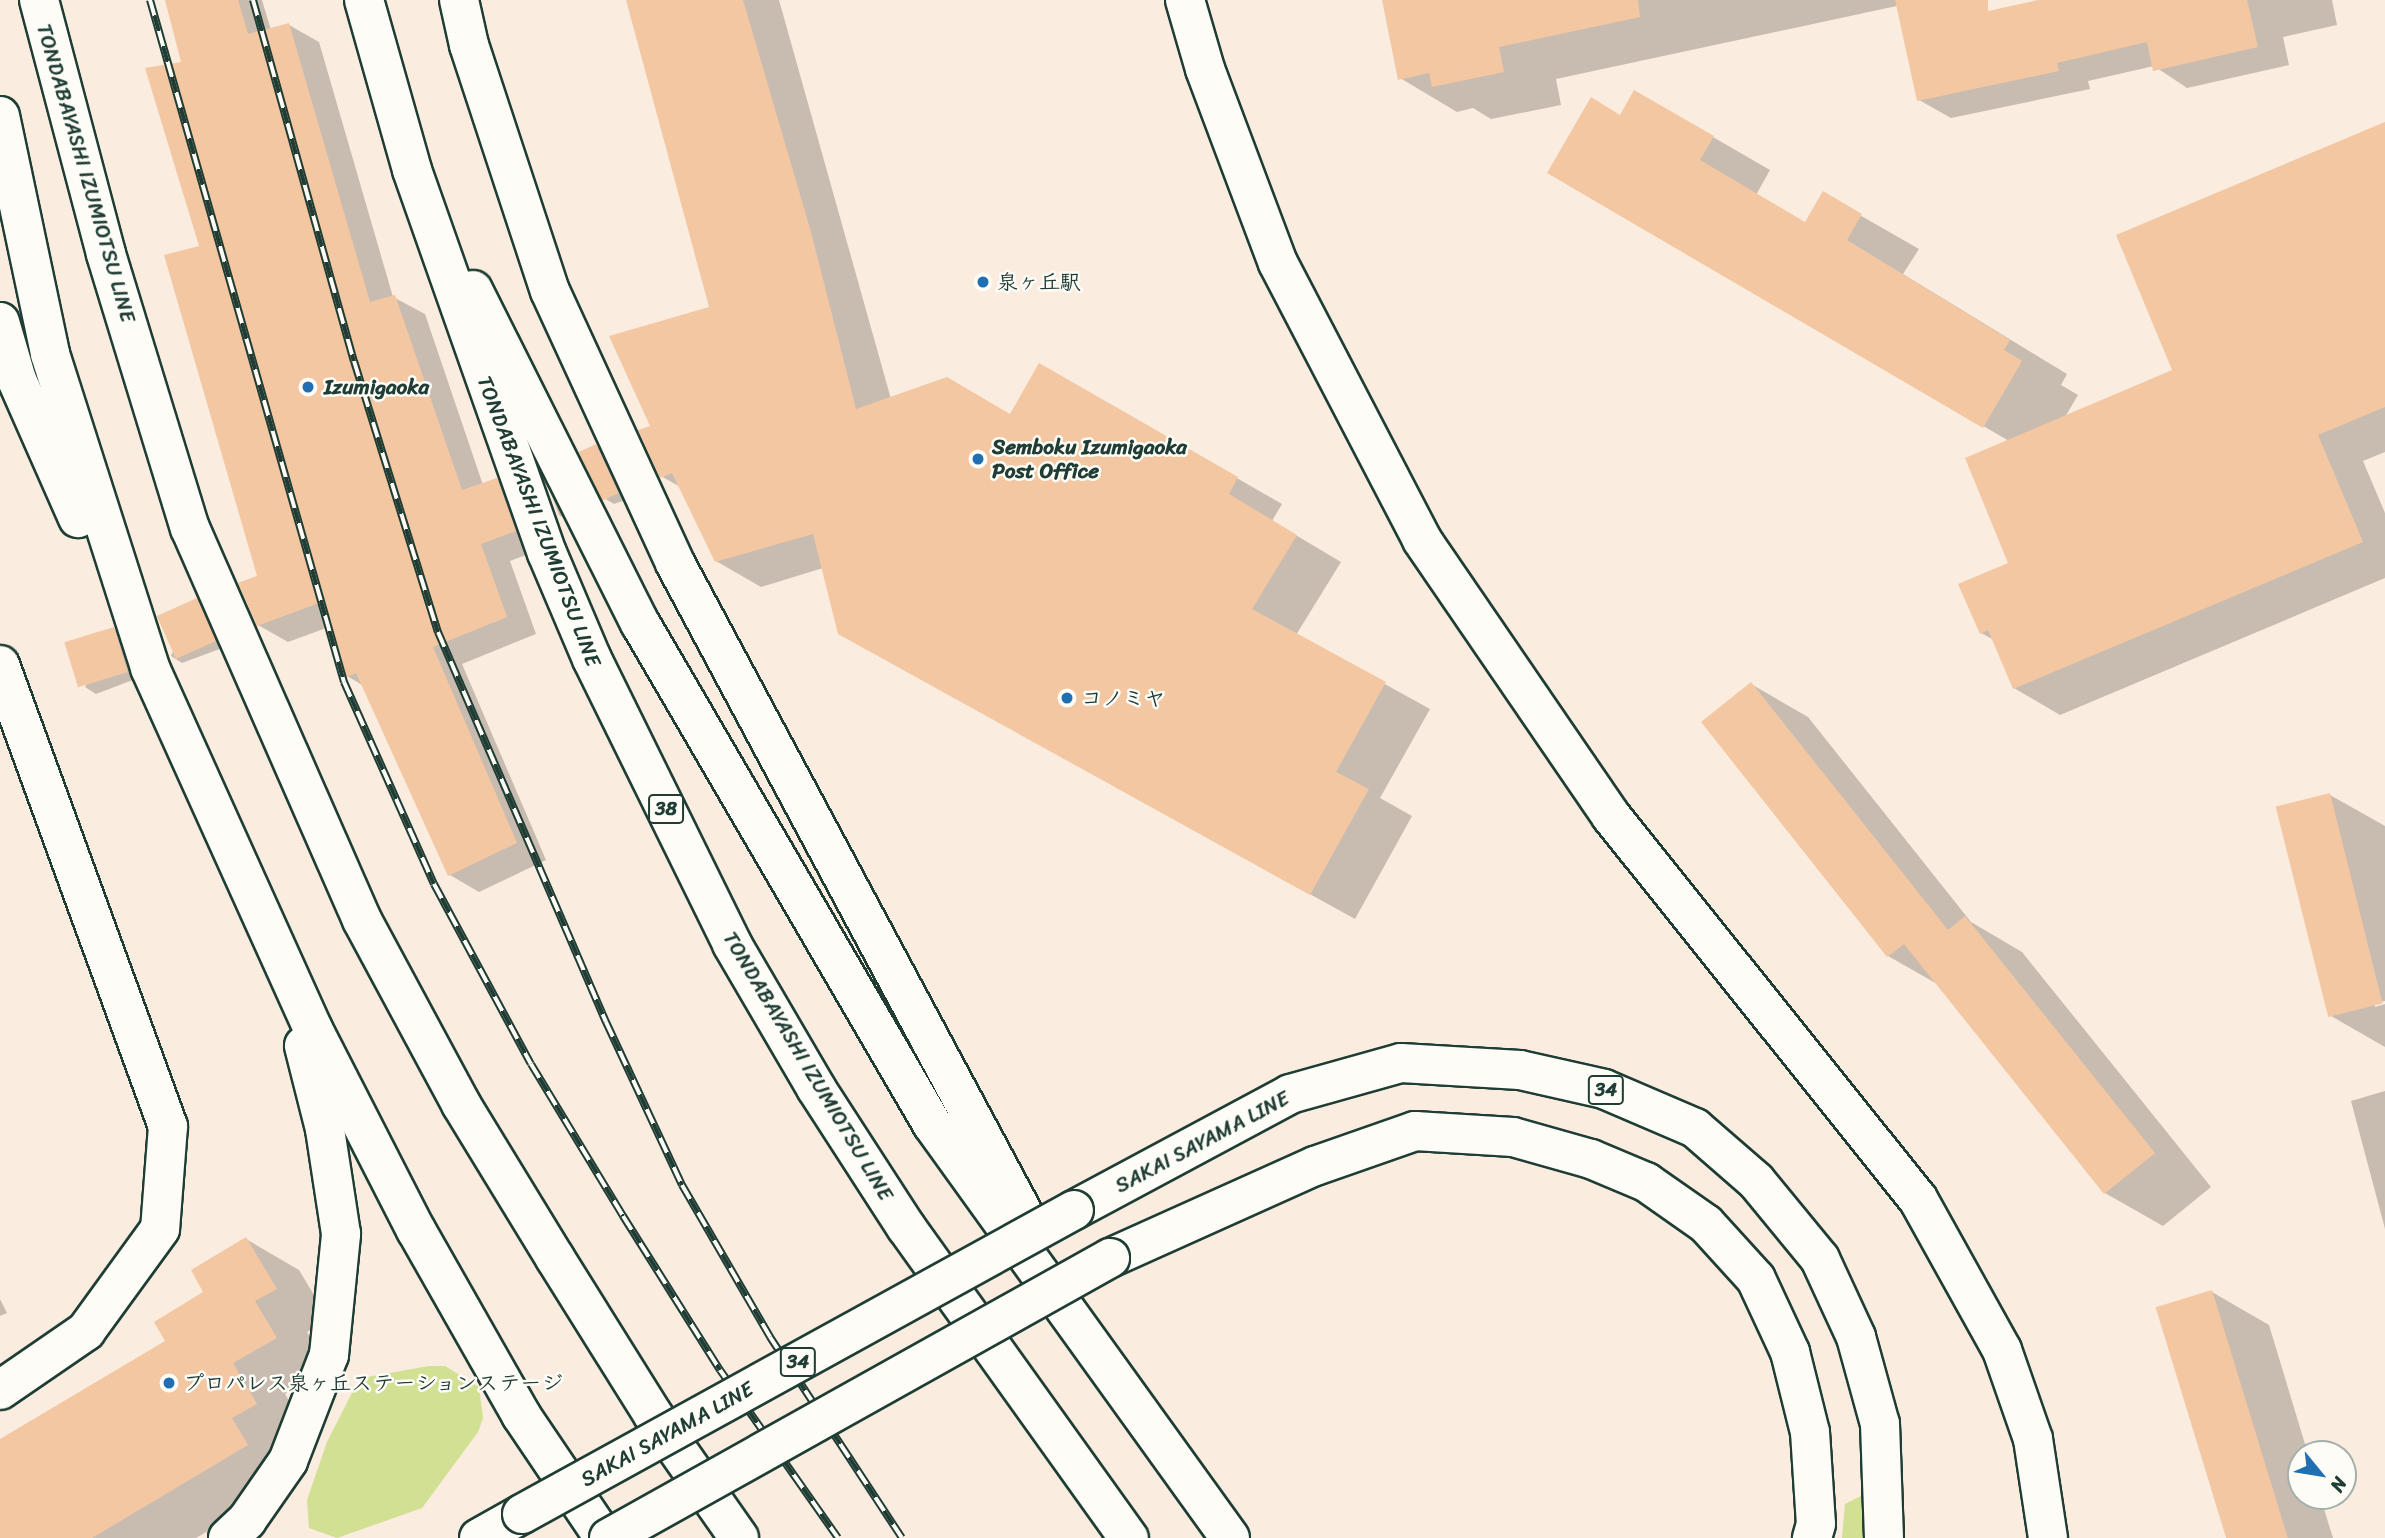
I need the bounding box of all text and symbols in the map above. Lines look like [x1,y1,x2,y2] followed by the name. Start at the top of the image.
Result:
[31,19,141,327] street label: TONDABAYASHI IZUMIOTSU LINE
[997,269,1081,295] place label: 泉ヶ丘駅
[975,274,991,290] marker: 泉ヶ丘駅
[471,370,607,672] street label: TONDABAYASHI IZUMIOTSU LINE
[324,374,429,400] place label: Izumigaoka
[298,377,318,397] marker: Izumigaoka
[992,434,1187,484] place label: Semboku Izumigaoka Post Office
[970,451,986,467] marker: Semboku Izumigaoka Post Office
[1081,685,1165,711] place label: コノミヤ
[1059,690,1075,706] marker: コノミヤ
[647,794,685,824] road number: 38
[717,925,899,1207] street label: TONDABAYASHI IZUMIOTSU LINE
[1587,1074,1625,1106] road number: 34
[1110,1085,1294,1199] street label: SAKAI SAYAMA LINE
[779,1346,817,1378] road number: 34
[183,1370,561,1396] place label: プロパレス泉ヶ丘ステーションステージ
[161,1375,177,1391] marker: プロパレス泉ヶ丘ステーションステージ
[576,1376,758,1492] street label: SAKAI SAYAMA LINE
[2287,1440,2357,1510] north arrow
[2321,1471,2356,1499] text: N

